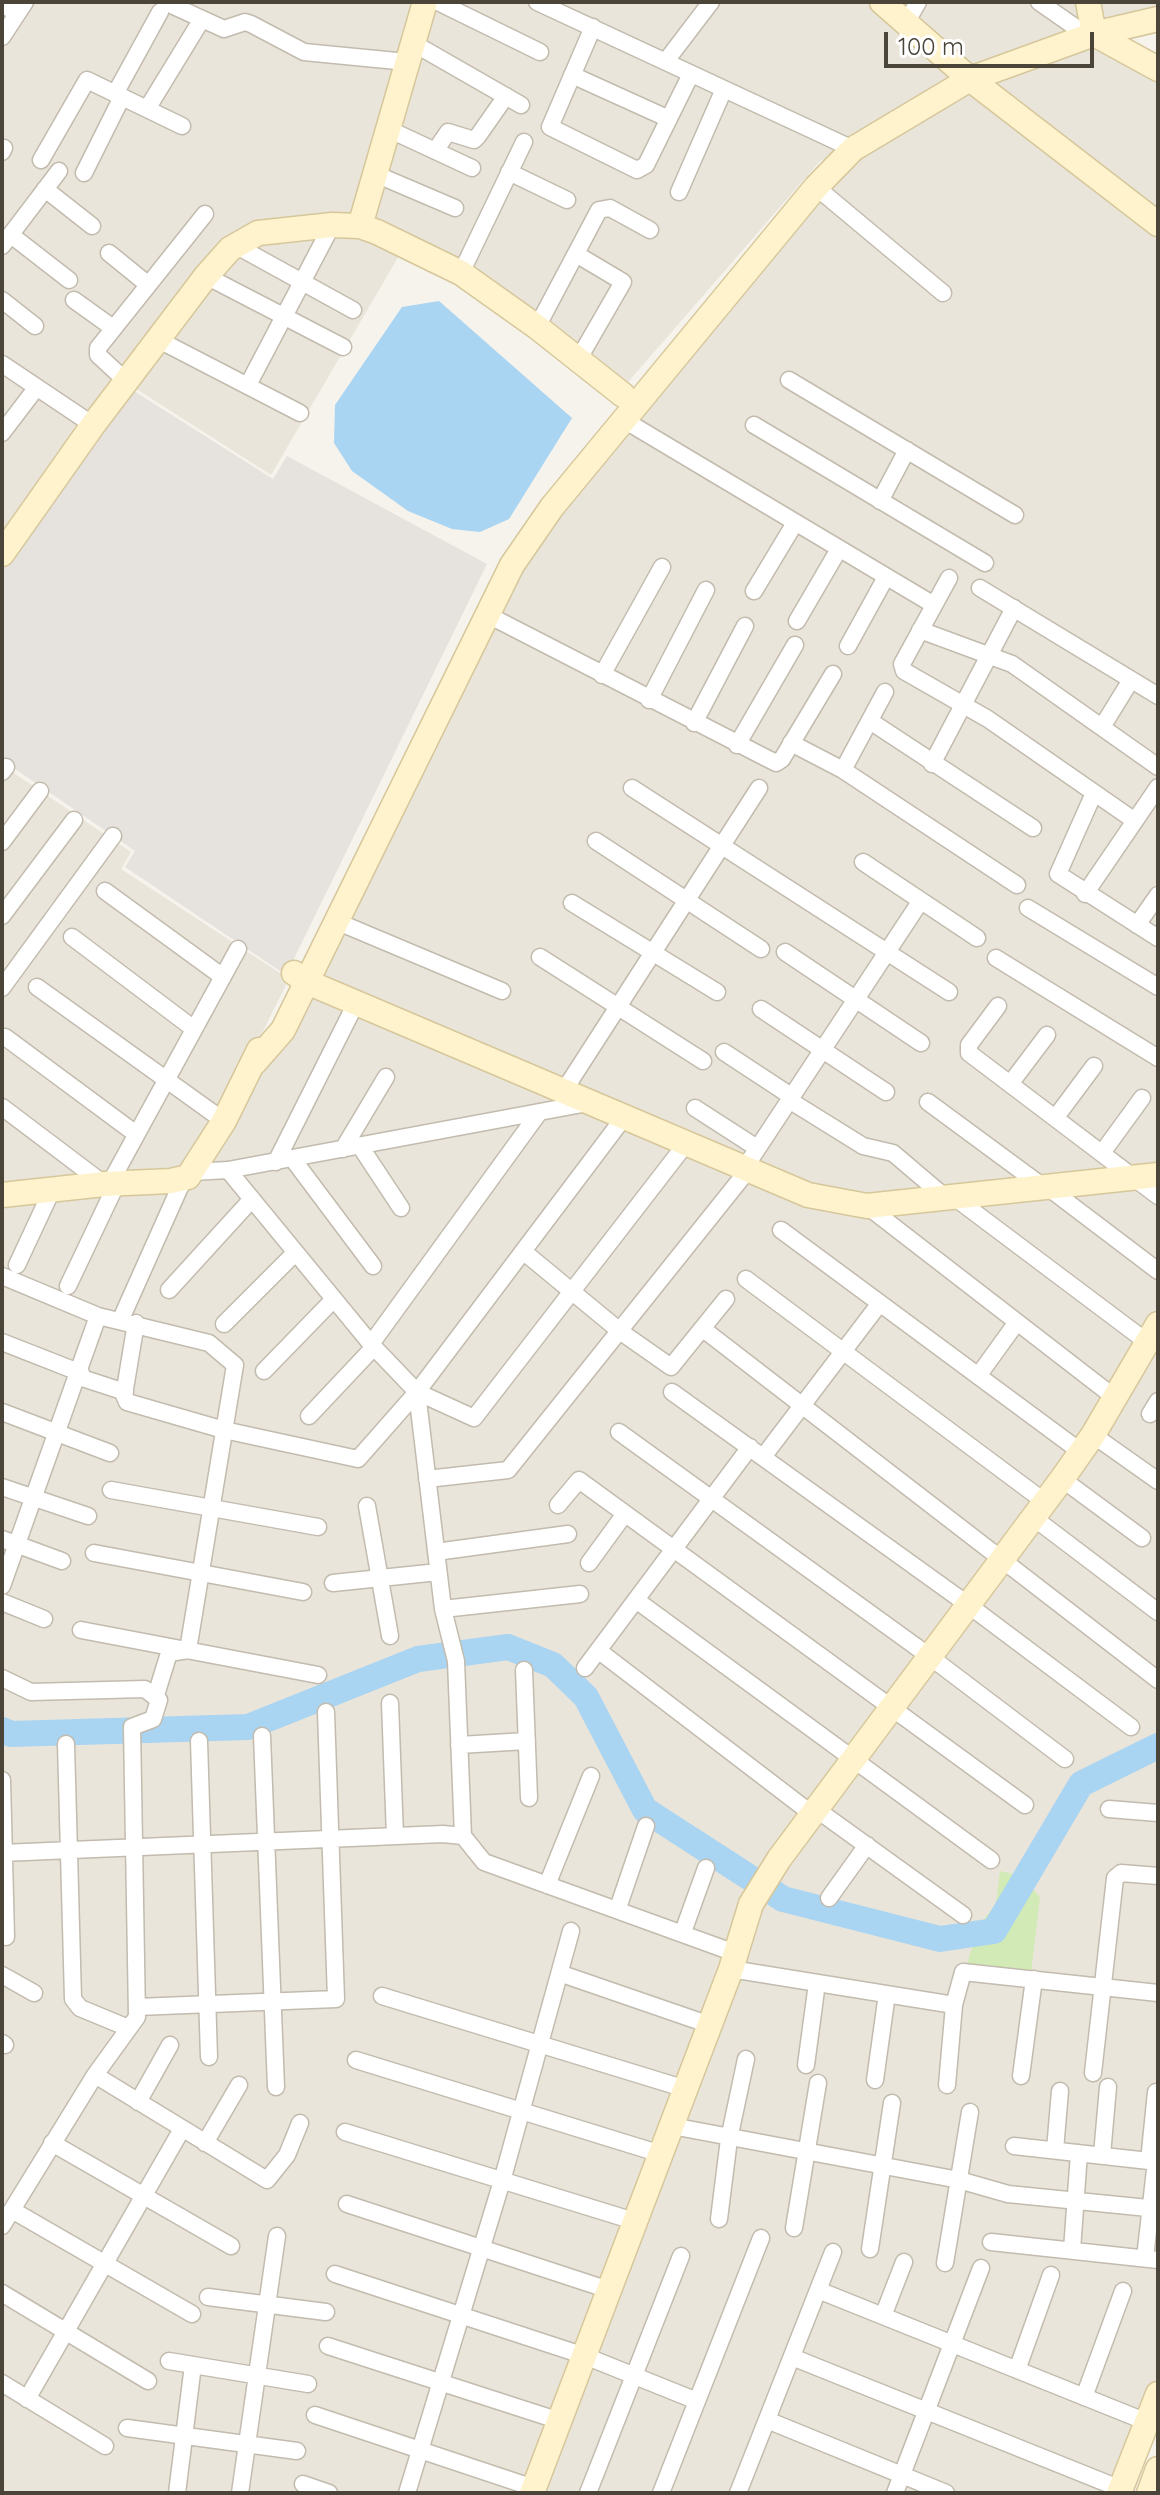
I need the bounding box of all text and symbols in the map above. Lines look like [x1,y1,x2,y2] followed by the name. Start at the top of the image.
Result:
[888,16,1098,66] scale bar
[898,31,964,61] text: 100 m

